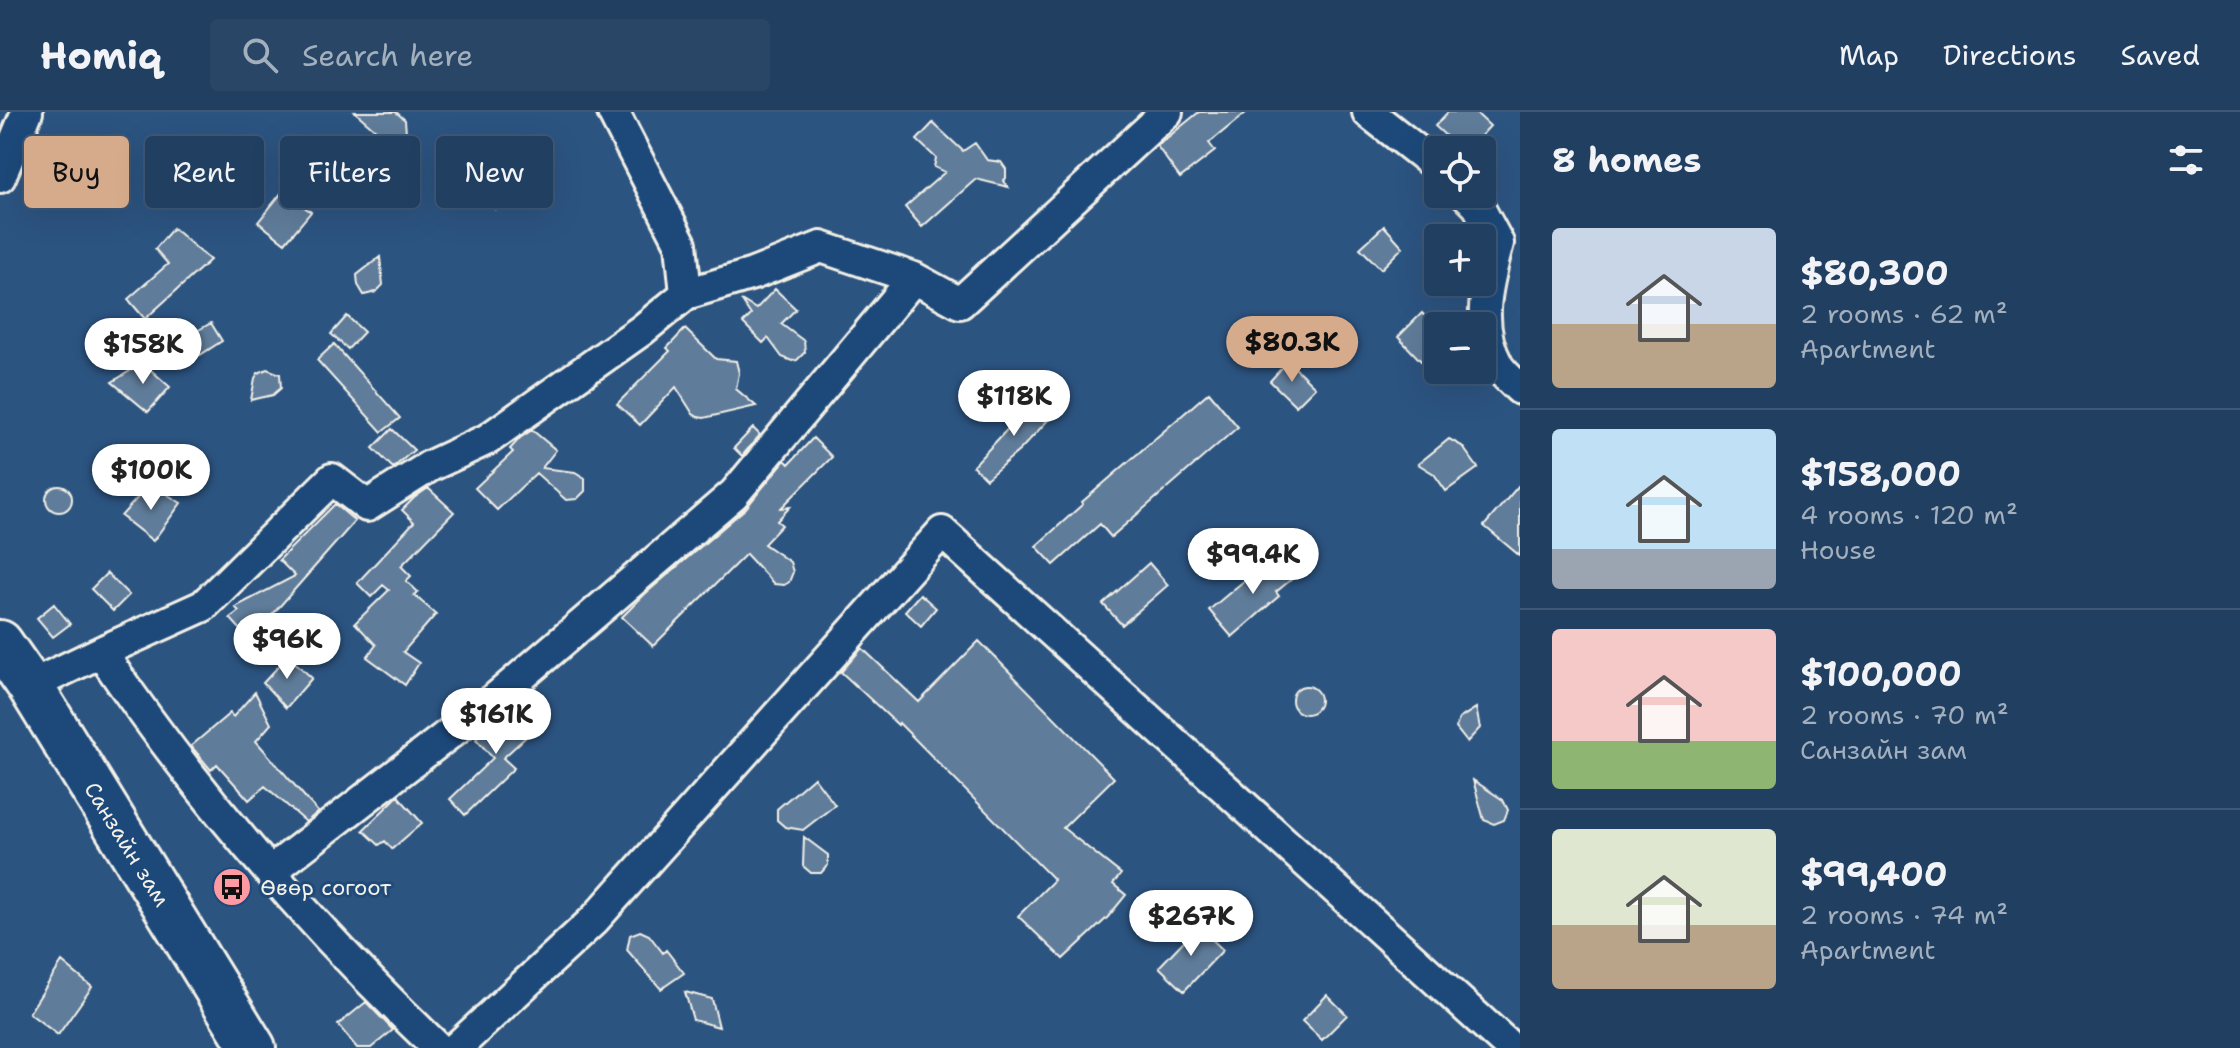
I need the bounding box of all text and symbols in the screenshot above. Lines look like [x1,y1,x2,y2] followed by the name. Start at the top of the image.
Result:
[210,19,770,91] search box
[40,30,162,81] text: Homiq
[238,33,282,77] icon: search
[302,35,473,76] text: Search here
[1839,36,1899,74] text: Map
[1943,36,2077,74] text: Directions
[2121,36,2200,74] text: Saved
[24,136,129,208] chip: Buy
[145,136,264,208] chip: Rent
[280,136,420,208] chip: Filters
[436,136,553,208] chip: New
[1424,136,1496,384] map controls
[1424,136,1496,208] button: locate
[1552,137,1701,183] text: 8 homes
[2164,138,2208,182] icon: filters
[1424,224,1496,296] button: +
[1800,250,1949,296] text: $80,300
[1616,260,1712,356] icon: home
[1800,296,2008,331] text: 2 rooms · 62 m²
[1424,312,1496,384] button: −
[1227,316,1357,384] pin: $80.3K
[87,318,199,386] pin: $158K
[1244,324,1340,359] text: $80.3K
[103,326,183,361] text: $158K
[1800,331,1936,366] text: Apartment
[958,370,1070,438] pin: $118K
[976,378,1052,413] text: $118K
[95,444,207,512] pin: $100K
[1800,451,1961,497] text: $158,000
[110,452,192,487] text: $100K
[1616,461,1712,557] icon: home
[1800,497,2018,532] text: 4 rooms · 120 m²
[1188,528,1318,596] pin: $99.4K
[1800,532,1876,567] text: House
[1206,536,1300,571] text: $99.4K
[240,613,334,681] pin: $96K
[252,621,322,656] text: $96K
[1800,651,1962,697] text: $100,000
[1616,661,1712,757] icon: home
[440,688,552,756] pin: $161K
[459,696,533,731] text: $161K
[1800,697,2009,732] text: 2 rooms · 70 m²
[1800,732,1967,767] text: Санзайн зам
[78,776,177,912] street label: Санзайн зам
[1800,851,1948,897] text: $99,400
[1616,861,1712,957] icon: home
[211,866,253,908] bus stop icon: Өвөр согоот
[260,873,392,902] place label: Өвөр согоот
[1135,890,1247,958] pin: $267K
[1800,897,2008,932] text: 2 rooms · 74 m²
[1147,898,1235,933] text: $267K
[1800,932,1936,967] text: Apartment

